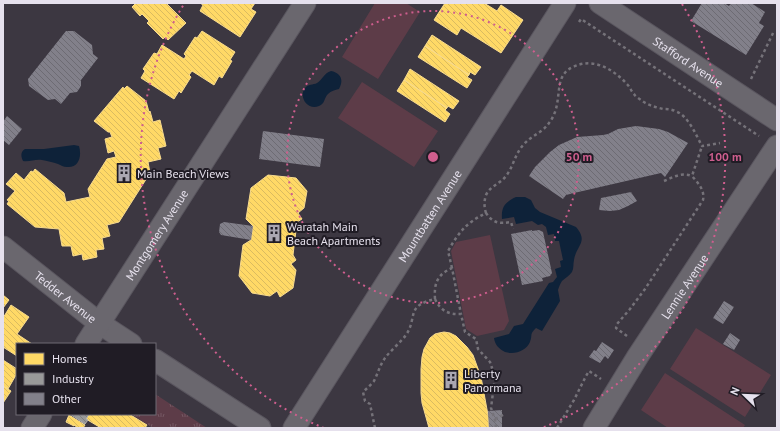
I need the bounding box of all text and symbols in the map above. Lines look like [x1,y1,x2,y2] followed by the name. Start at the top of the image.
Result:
[650,33,726,90] street label: Stafford Avenue
[566,149,592,164] text: 50 m
[708,149,742,164] text: 100 m
[426,150,440,164] centre of rings
[114,163,134,183] building icon: Main Beach Views
[137,166,229,181] place label: Main Beach Views
[395,167,464,264] street label: Mountbatten Avenue
[122,186,191,283] street label: Montgomery Avenue
[287,219,380,248] place label: Waratah Main Beach Apartments
[264,223,284,243] building icon: Waratah Main Beach Apartments
[657,251,711,321] street label: Lennie Avenue
[32,268,100,326] street label: Tedder Avenue
[16,343,156,415] legend
[52,351,87,366] text: Homes
[464,366,522,395] place label: Liberty Panormana
[441,370,461,390] building icon: Liberty Panormana
[52,371,94,386] text: Industry
[724,375,764,415] north arrow
[727,385,743,397] text: N
[52,391,81,406] text: Other

